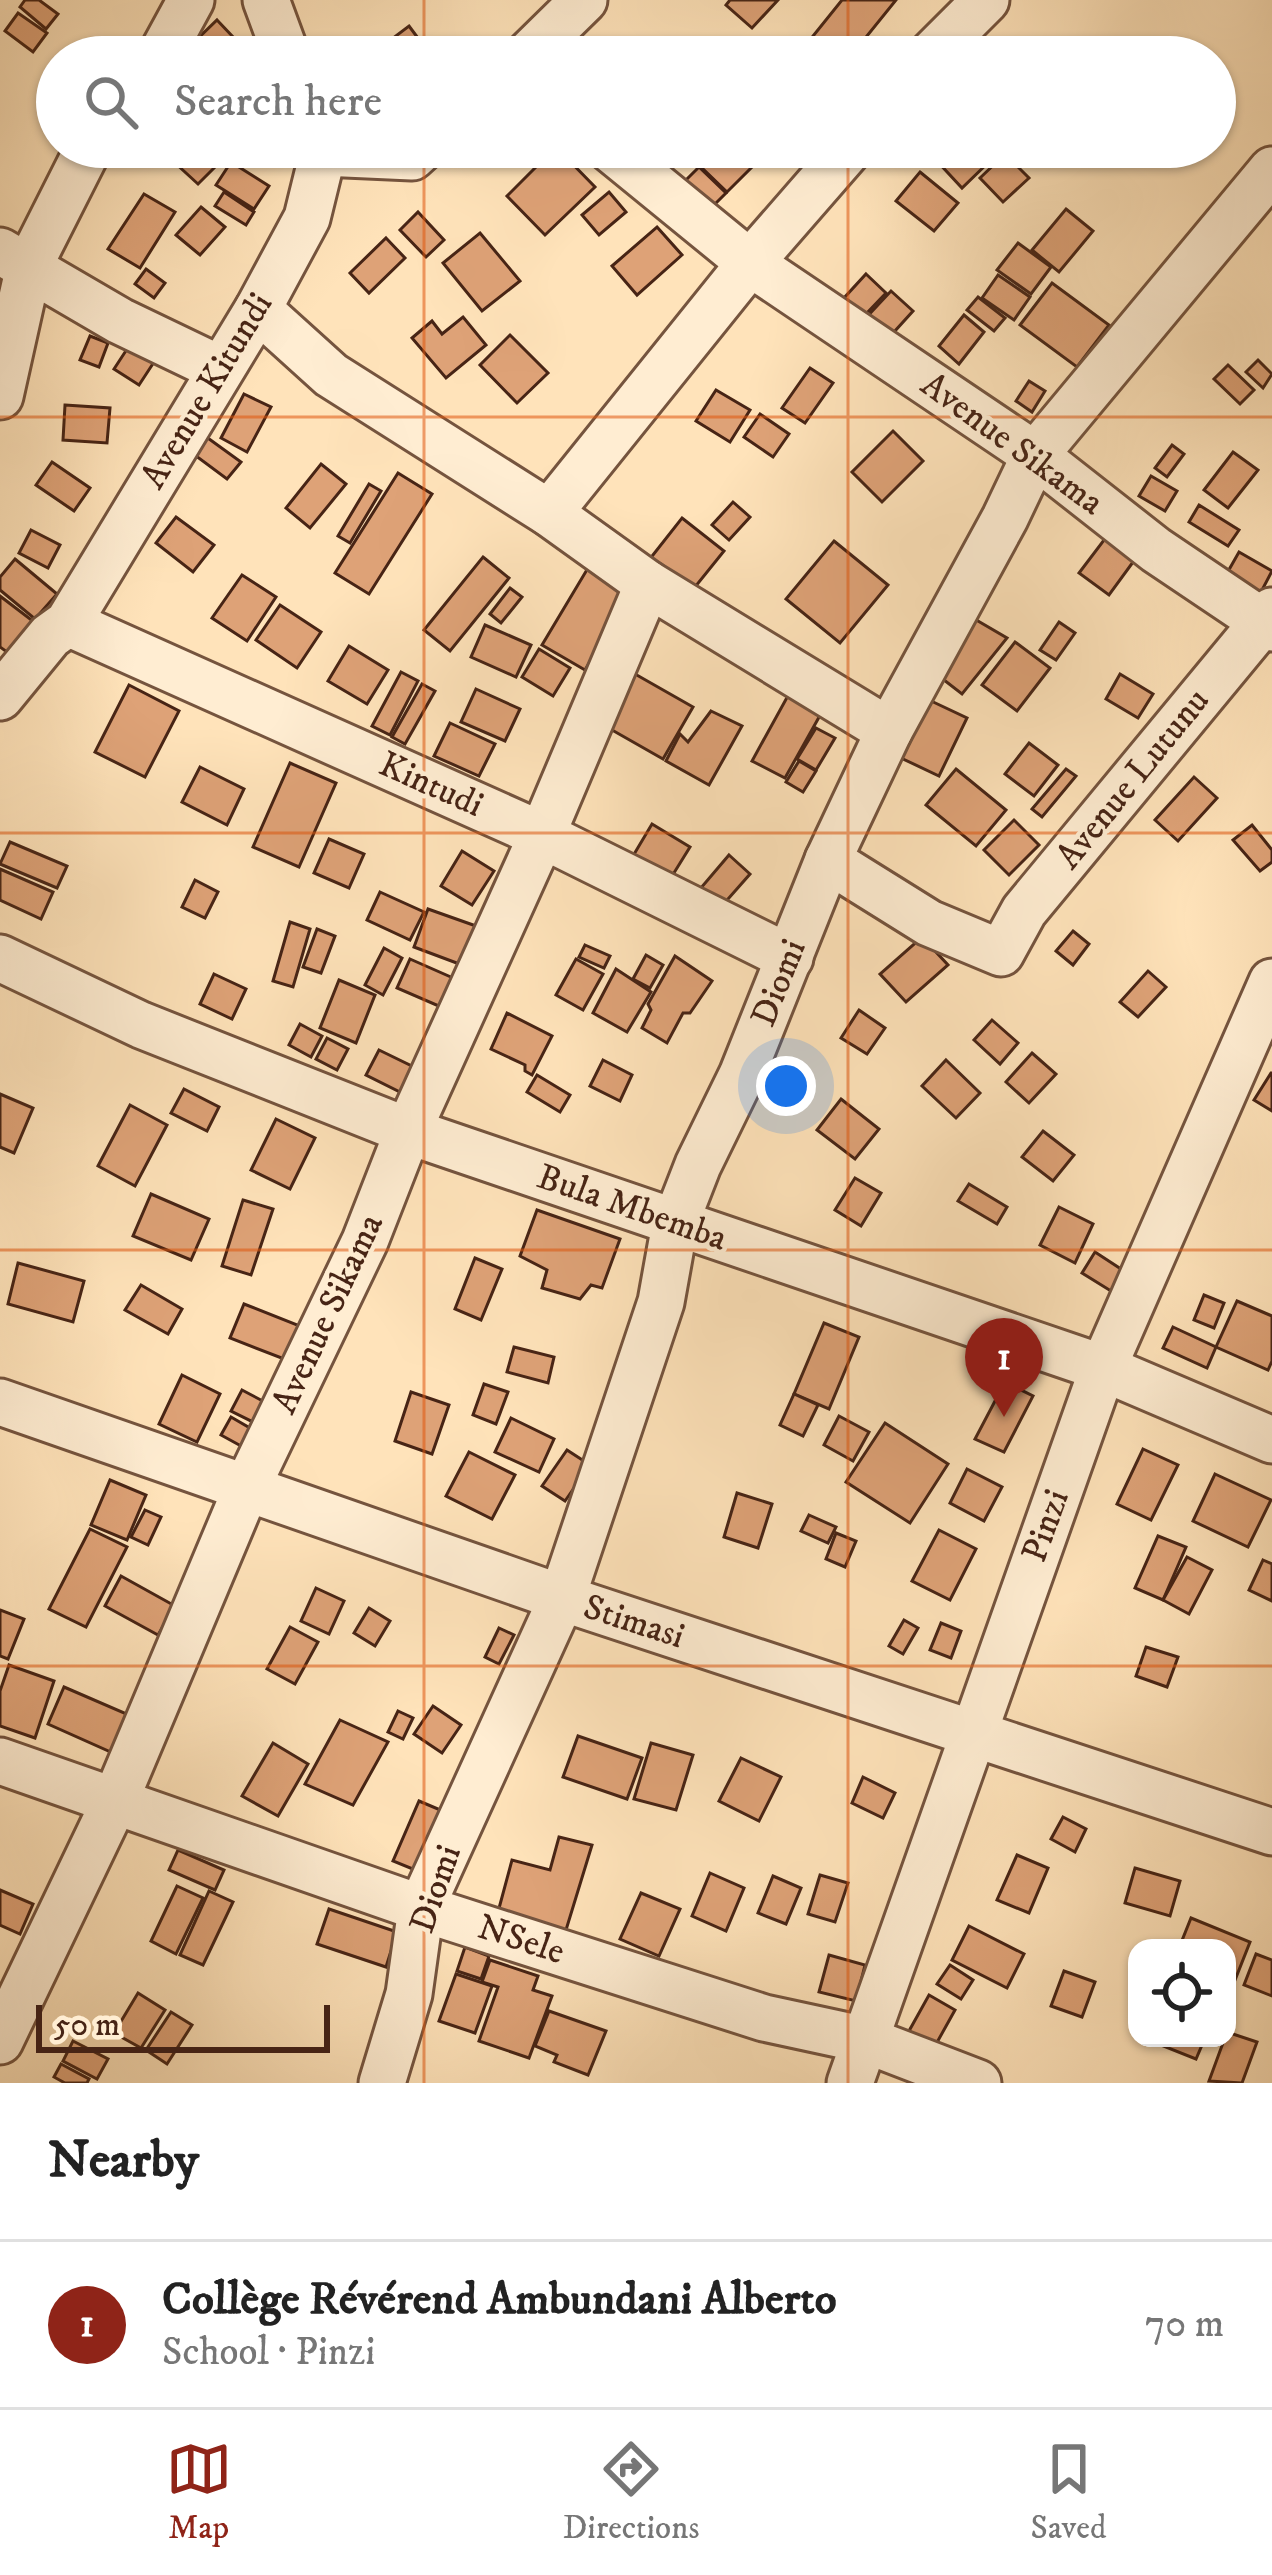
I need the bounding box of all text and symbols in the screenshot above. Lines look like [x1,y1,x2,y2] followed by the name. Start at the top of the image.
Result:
[36,36,1236,168] search box
[78,69,144,135] icon: search
[174,74,382,130] text: Search here
[131,285,283,497] street label: Avenue Kitundi
[912,363,1113,526] street label: Avenue Sikama
[1046,679,1220,879] street label: Avenue Lutunu
[372,742,490,828] street label: Kintudi
[741,933,817,1033] street label: Diomi
[756,1056,816,1116] your location
[531,1155,733,1262] street label: Bula Mbemba
[262,1206,394,1421] street label: Avenue Sikama
[965,1318,1043,1417] pin: 1
[1012,1484,1080,1568] street label: Pinzi
[578,1585,690,1659] street label: Stimasi
[400,1839,472,1939] street label: Diomi
[472,1905,570,1975] street label: NSele
[1128,1939,1236,2047] map controls
[1128,1939,1236,2047] button: locate
[36,1999,330,2052] scale bar
[54,2005,120,2046] text: 50 m
[48,2129,199,2193] text: Nearby
[162,2272,837,2328] text: Collège Révérend Ambundani Alberto
[80,2300,94,2349] text: 1
[1145,2300,1224,2349] text: 70 m
[162,2328,375,2377] text: School · Pinzi
[166,2436,232,2549] tab: Map
[563,2436,699,2549] tab: Directions
[1031,2436,1106,2549] tab: Saved

